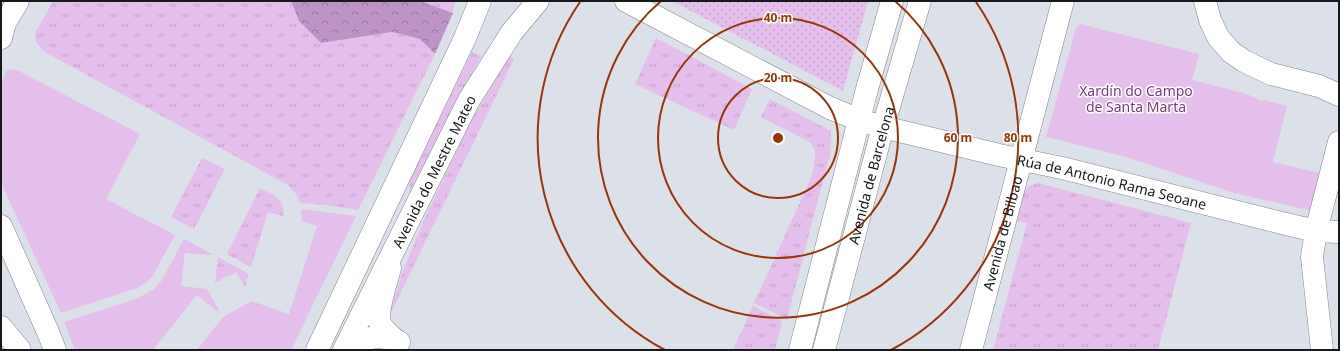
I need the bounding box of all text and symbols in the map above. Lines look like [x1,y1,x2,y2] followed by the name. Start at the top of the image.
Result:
[764,9,792,26] text: 40 m
[764,69,792,86] text: 20 m
[1079,81,1193,116] park label: Xardín do Campo de Santa Marta
[387,91,480,251] street label: Avenida do Mestre Mateo
[843,104,898,246] street label: Avenida de Barcelona
[944,129,972,146] text: 60 m
[1004,129,1032,146] text: 80 m
[771,131,785,145] centre of rings
[1015,149,1209,213] street label: Rúa de Antonio Rama Seoane
[978,174,1026,292] street label: Avenida de Bilbao

